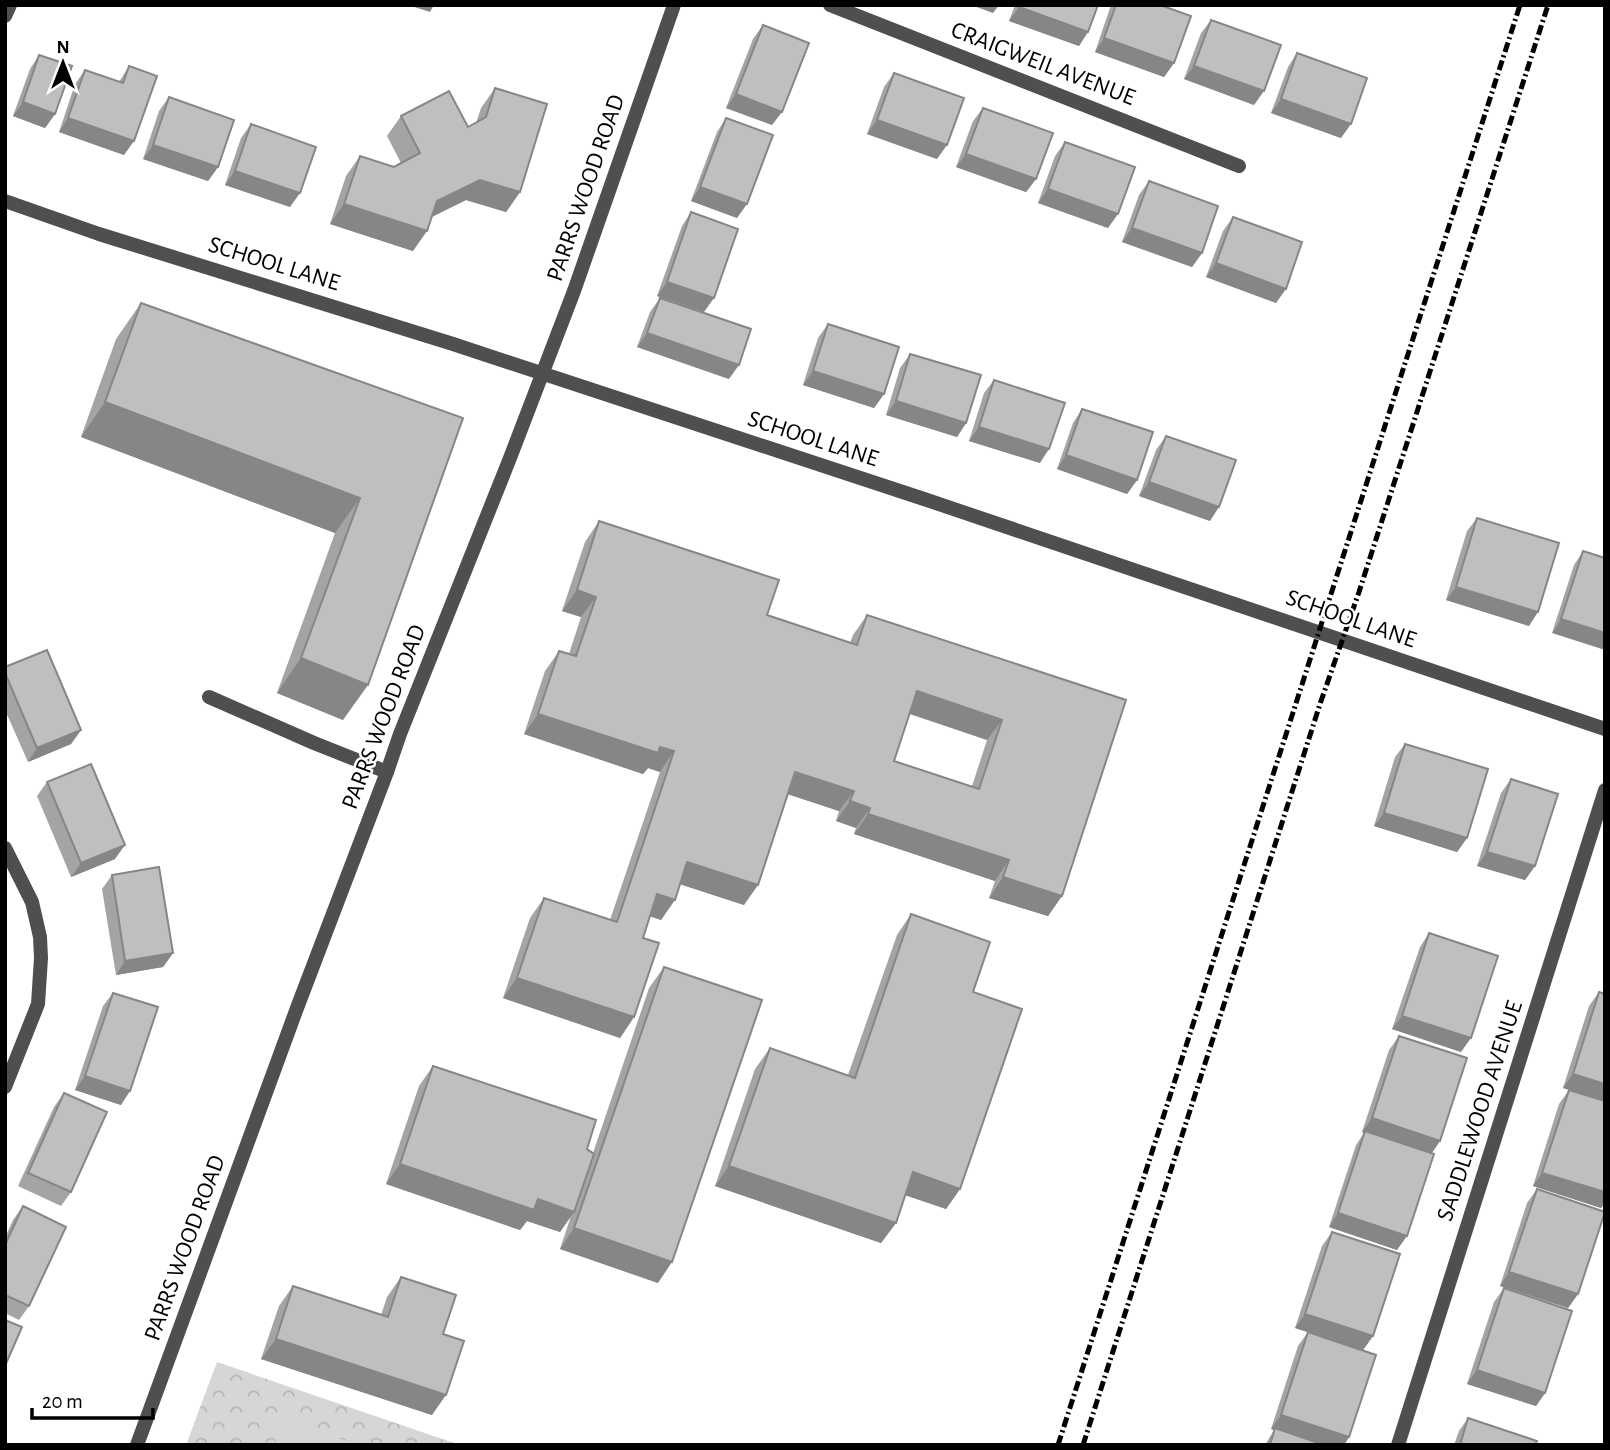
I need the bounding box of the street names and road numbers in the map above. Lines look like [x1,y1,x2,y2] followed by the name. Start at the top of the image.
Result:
[948,18,1139,110] street label: CRAIGWEIL AVENUE
[543,92,629,284] street label: PARRS WOOD ROAD
[205,233,343,295] street label: SCHOOL LANE
[745,407,882,472] street label: SCHOOL LANE
[1283,586,1420,653] street label: SCHOOL LANE
[338,621,430,813] street label: PARRS WOOD ROAD
[1433,997,1527,1224] street label: SADDLEWOOD AVENUE
[140,1152,230,1344] street label: PARRS WOOD ROAD

